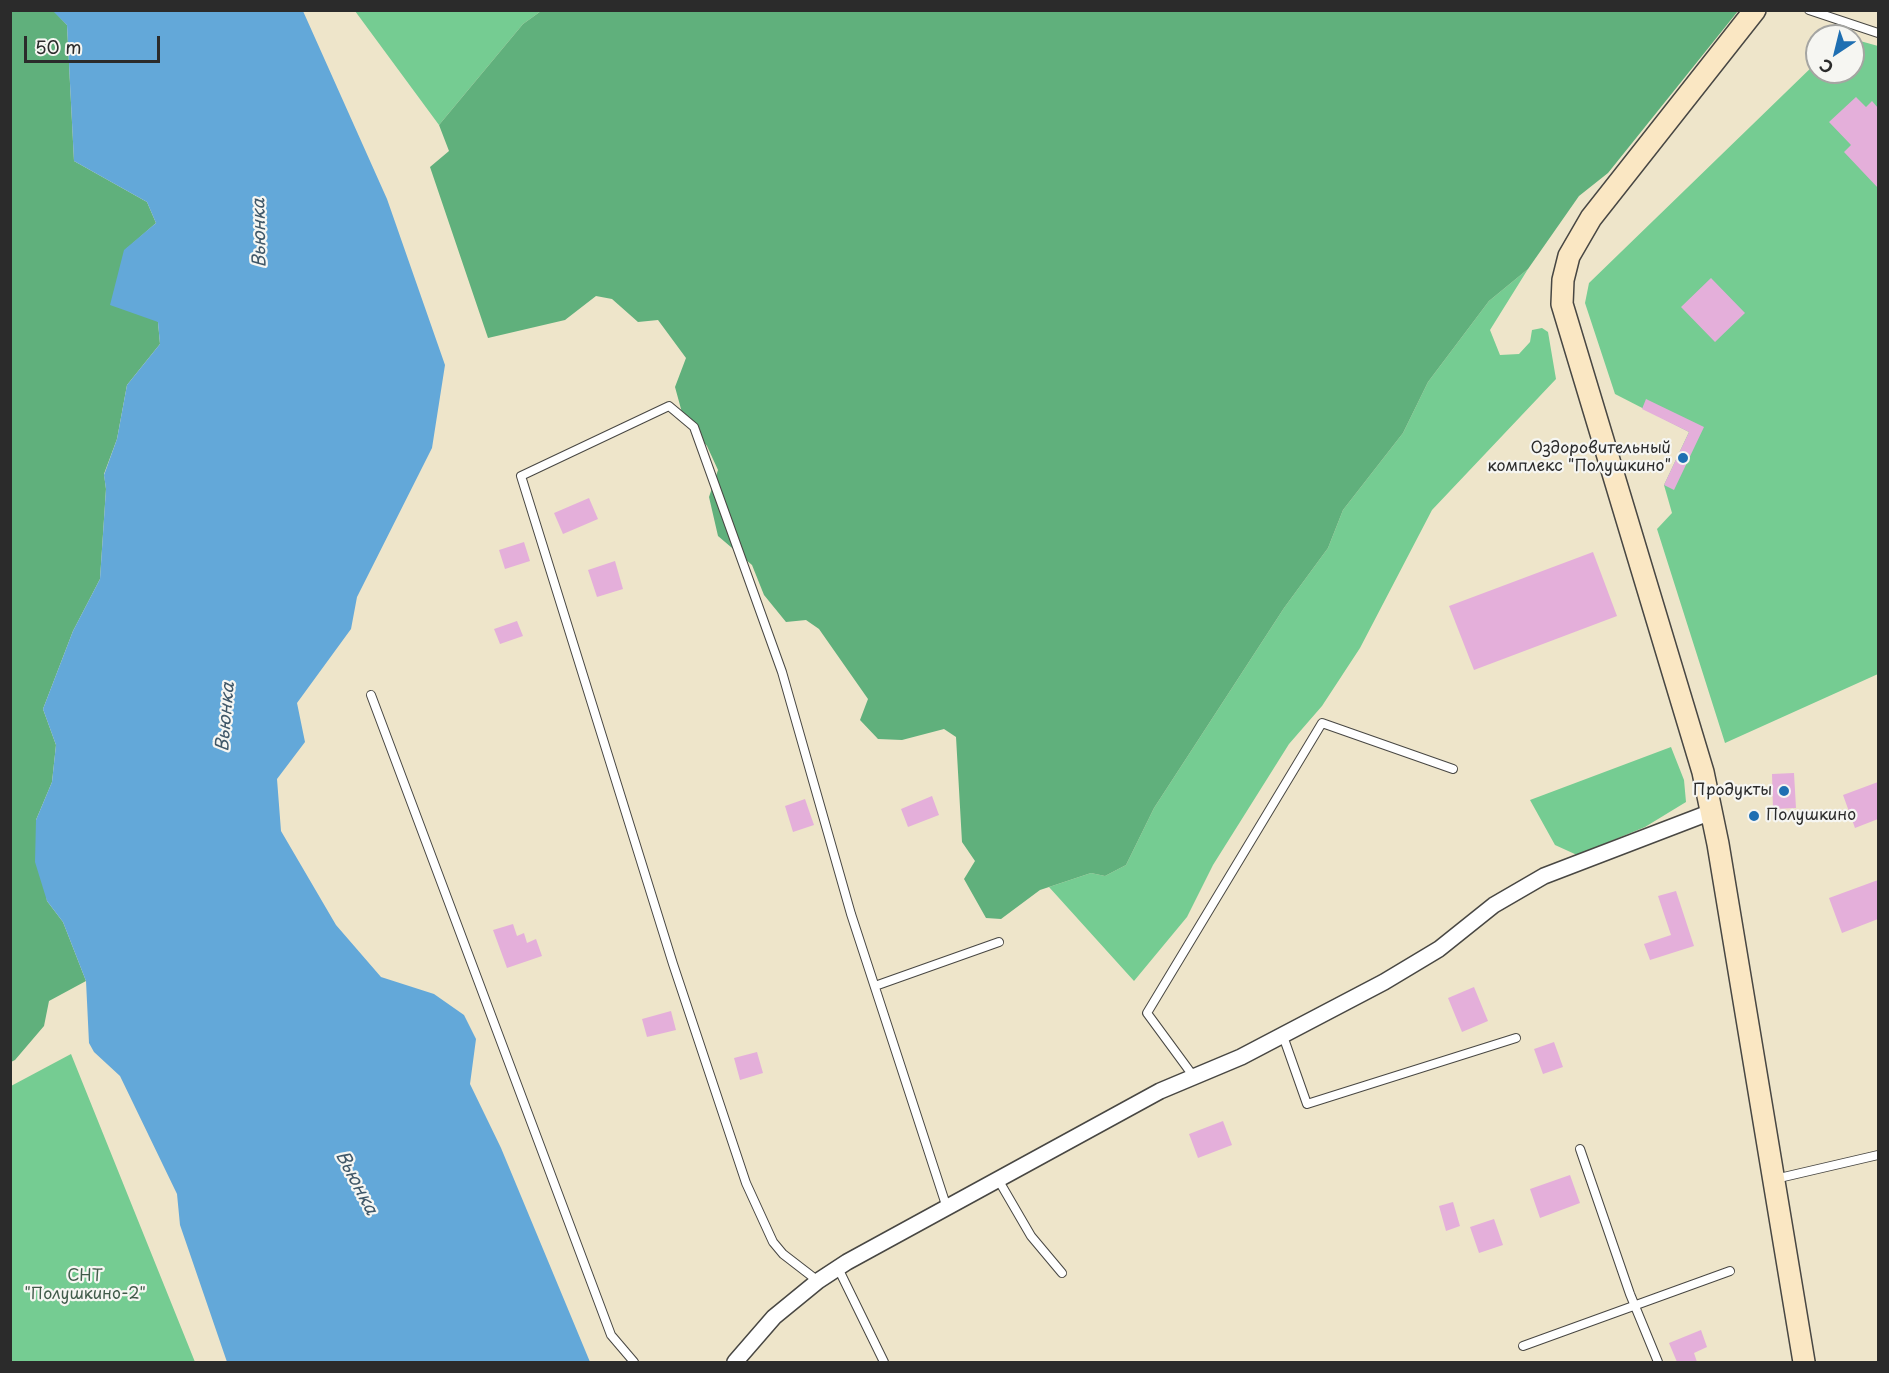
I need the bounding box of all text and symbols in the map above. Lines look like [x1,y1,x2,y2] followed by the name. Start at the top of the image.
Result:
[27,24,164,62] scale bar
[1805,24,1865,84] north arrow
[35,33,82,60] text: 50 m
[1814,54,1838,80] text: С
[249,198,271,268] water label: Вьюнка
[1487,439,1671,477] place label: Оздоровительный комплекс "Полушкино"
[1676,451,1690,465] marker: Оздоровительный комплекс "Полушкино"
[212,682,240,752] water label: Вьюнка
[1693,781,1772,801] place label: Продукты
[1777,784,1791,798] marker: Продукты
[1766,806,1856,826] place label: Полушкино
[1747,809,1761,823] marker: Полушкино
[330,1147,382,1219] water label: Вьюнка
[24,1267,146,1305] park label: СНТ "Полушкино-2"

